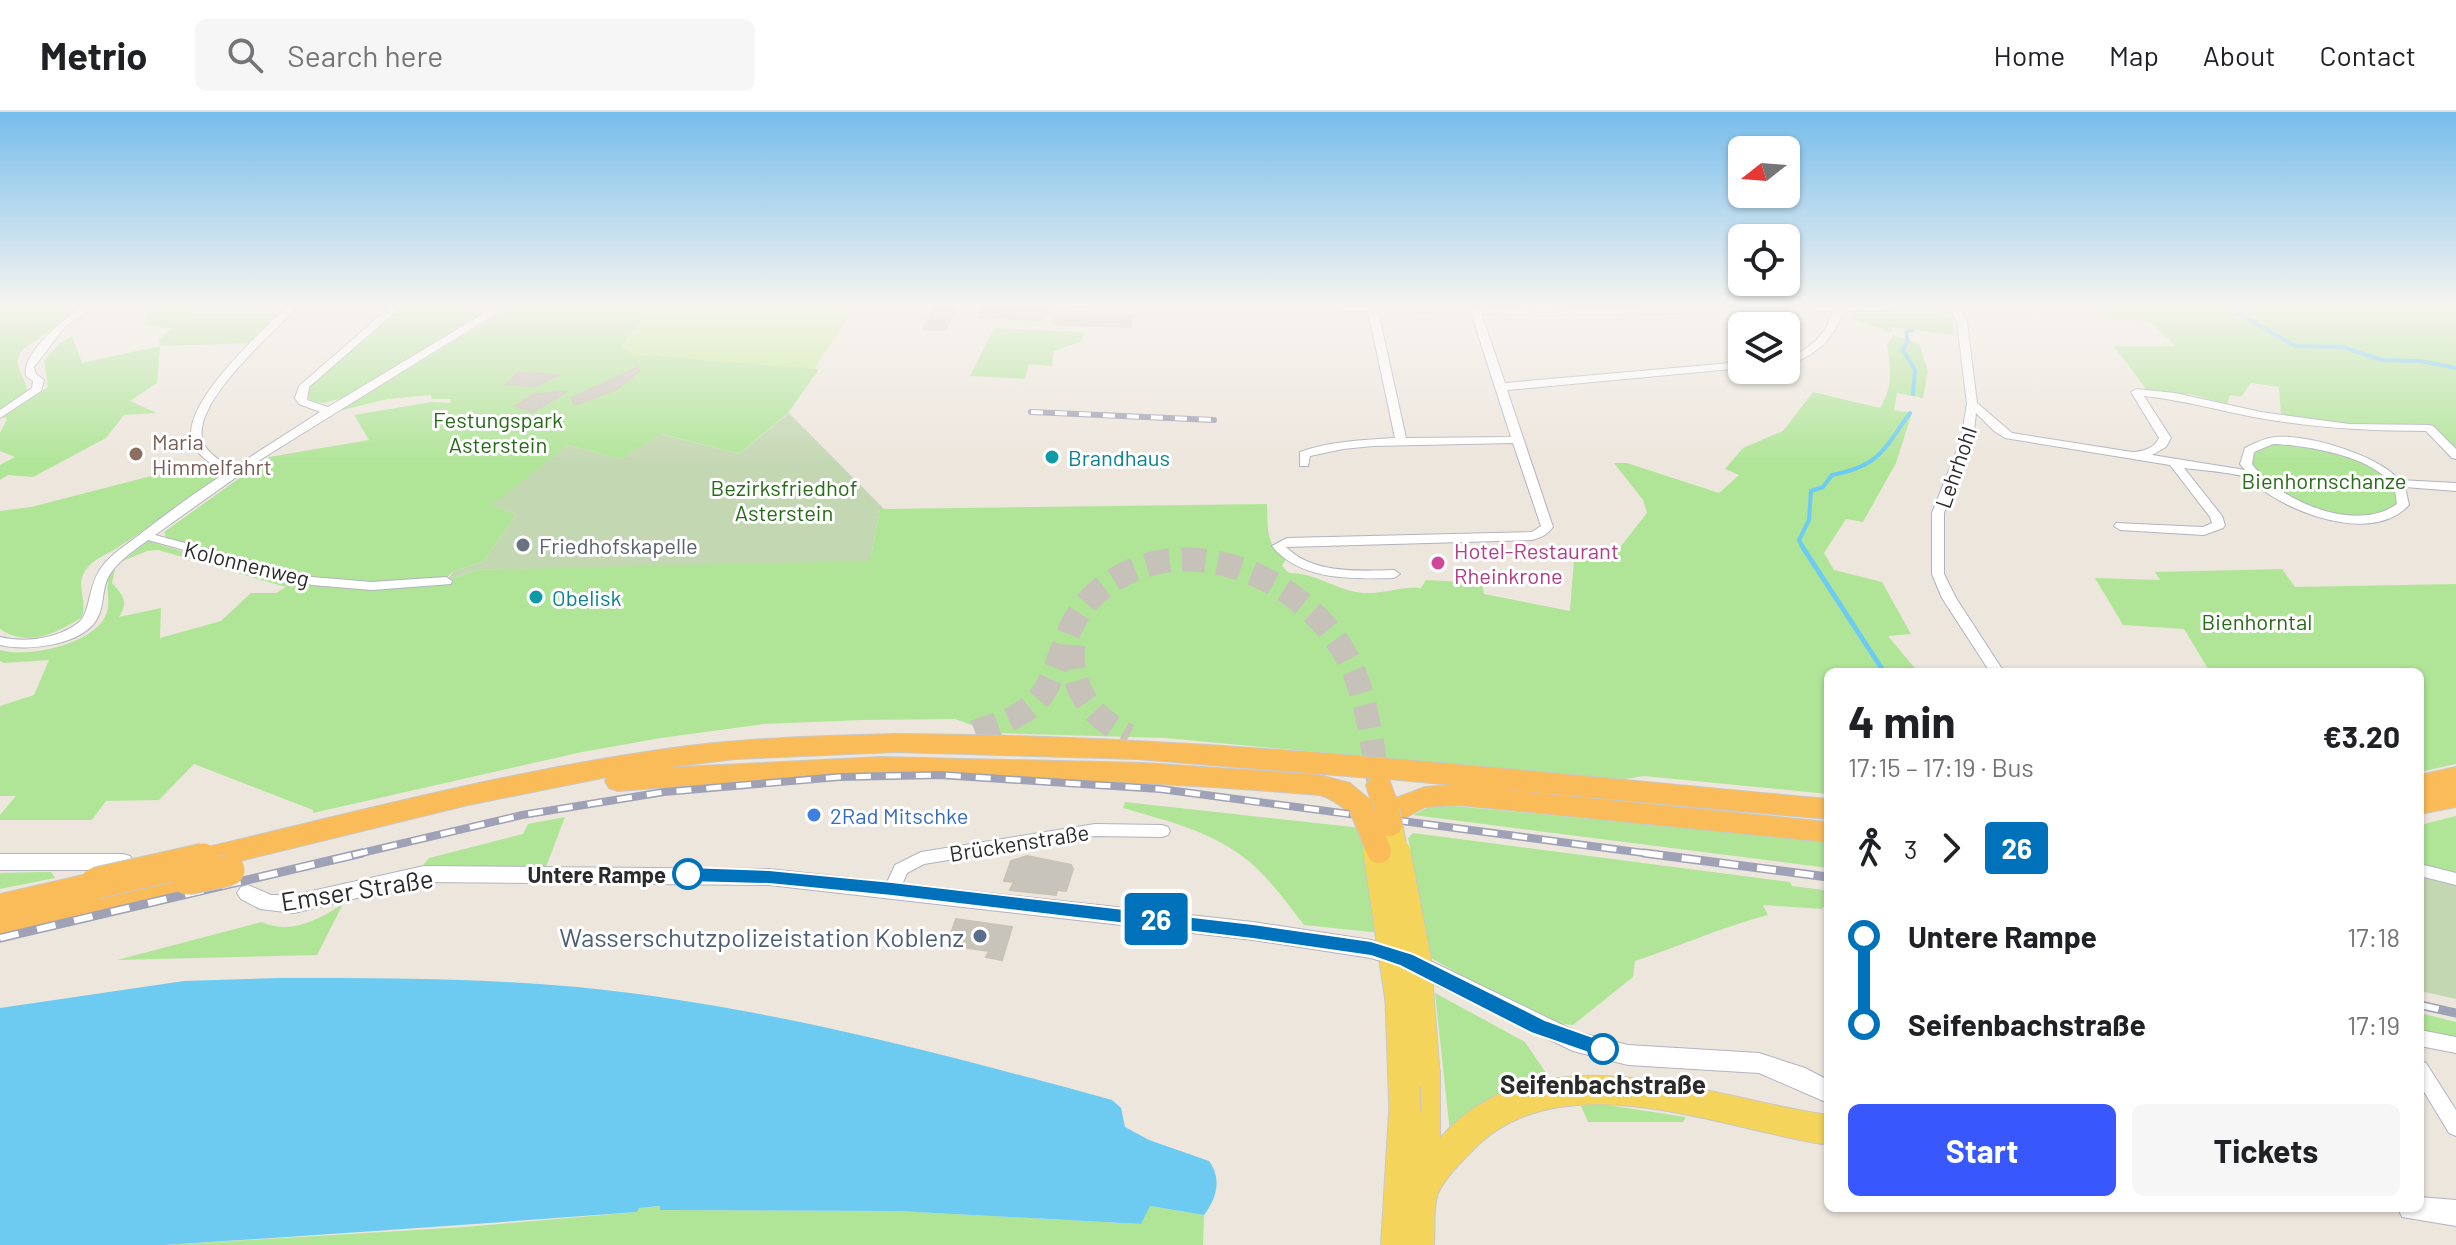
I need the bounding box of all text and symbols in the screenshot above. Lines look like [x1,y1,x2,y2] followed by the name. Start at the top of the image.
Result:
[195,19,755,91] search box
[40,32,147,78] text: Metrio
[223,33,267,77] icon: search
[287,37,443,73] text: Search here
[1994,38,2065,72] text: Home
[2109,38,2159,72] text: Map
[2203,38,2275,72] text: About
[2319,38,2416,72] text: Contact
[1728,136,1800,208] north arrow
[1728,136,1800,384] map controls
[1728,224,1800,296] button: locate
[1728,312,1800,384] button: layers
[433,406,563,457] park label: Festungspark Asterstein
[1929,423,1981,511] street label: Lehrhohl
[152,428,272,479] place label: Maria Himmelfahrt
[1068,444,1170,470] place label: Brandhaus
[127,445,145,463] marker: Maria Himmelfahrt
[1043,448,1061,466] marker: Brandhaus
[2241,467,2407,493] park label: Bienhornschanze
[710,474,858,525] park label: Bezirksfriedhof Asterstein
[539,532,698,558] place label: Friedhofskapelle
[182,535,312,591] street label: Kolonnenweg
[514,536,532,554] marker: Friedhofskapelle
[1454,537,1619,588] place label: Hotel-Restaurant Rheinkrone
[1429,554,1447,572] marker: Hotel-Restaurant Rheinkrone
[552,584,622,610] place label: Obelisk
[527,588,545,606] marker: Obelisk
[2202,608,2312,634] park label: Bienhorntal
[1848,694,1955,747] text: 4 min
[2323,718,2400,754] text: €3.20
[1848,751,2034,782] text: 17:15 – 17:19 · Bus
[830,802,968,828] place label: 2Rad Mitschke
[805,806,823,824] marker: 2Rad Mitschke
[947,818,1091,866] street label: Brückenstraße
[1848,826,1892,870] icon: walk
[1929,826,1973,870] icon: forward
[2001,831,2032,865] text: 26
[1904,833,1917,864] text: 3
[673,859,703,889] marker: Untere Rampe
[527,861,666,887] place label: Untere Rampe
[279,862,435,916] street label: Emser Straße
[1120,893,1192,945] line badge: 26
[1141,902,1171,936] text: 26
[1908,918,2097,954] text: Untere Rampe
[559,921,964,952] place label: Wasserschutzpolizeistation Koblenz
[2347,921,2400,952] text: 17:18
[971,927,989,945] marker: Wasserschutzpolizeistation Koblenz
[1908,1006,2146,1042] text: Seifenbachstraße
[2347,1009,2400,1040] text: 17:19
[1588,1034,1618,1064] marker: Seifenbachstraße
[1500,1068,1706,1099] place label: Seifenbachstraße
[1848,1104,2116,1196] button: Start
[2132,1104,2400,1196] button: Tickets

